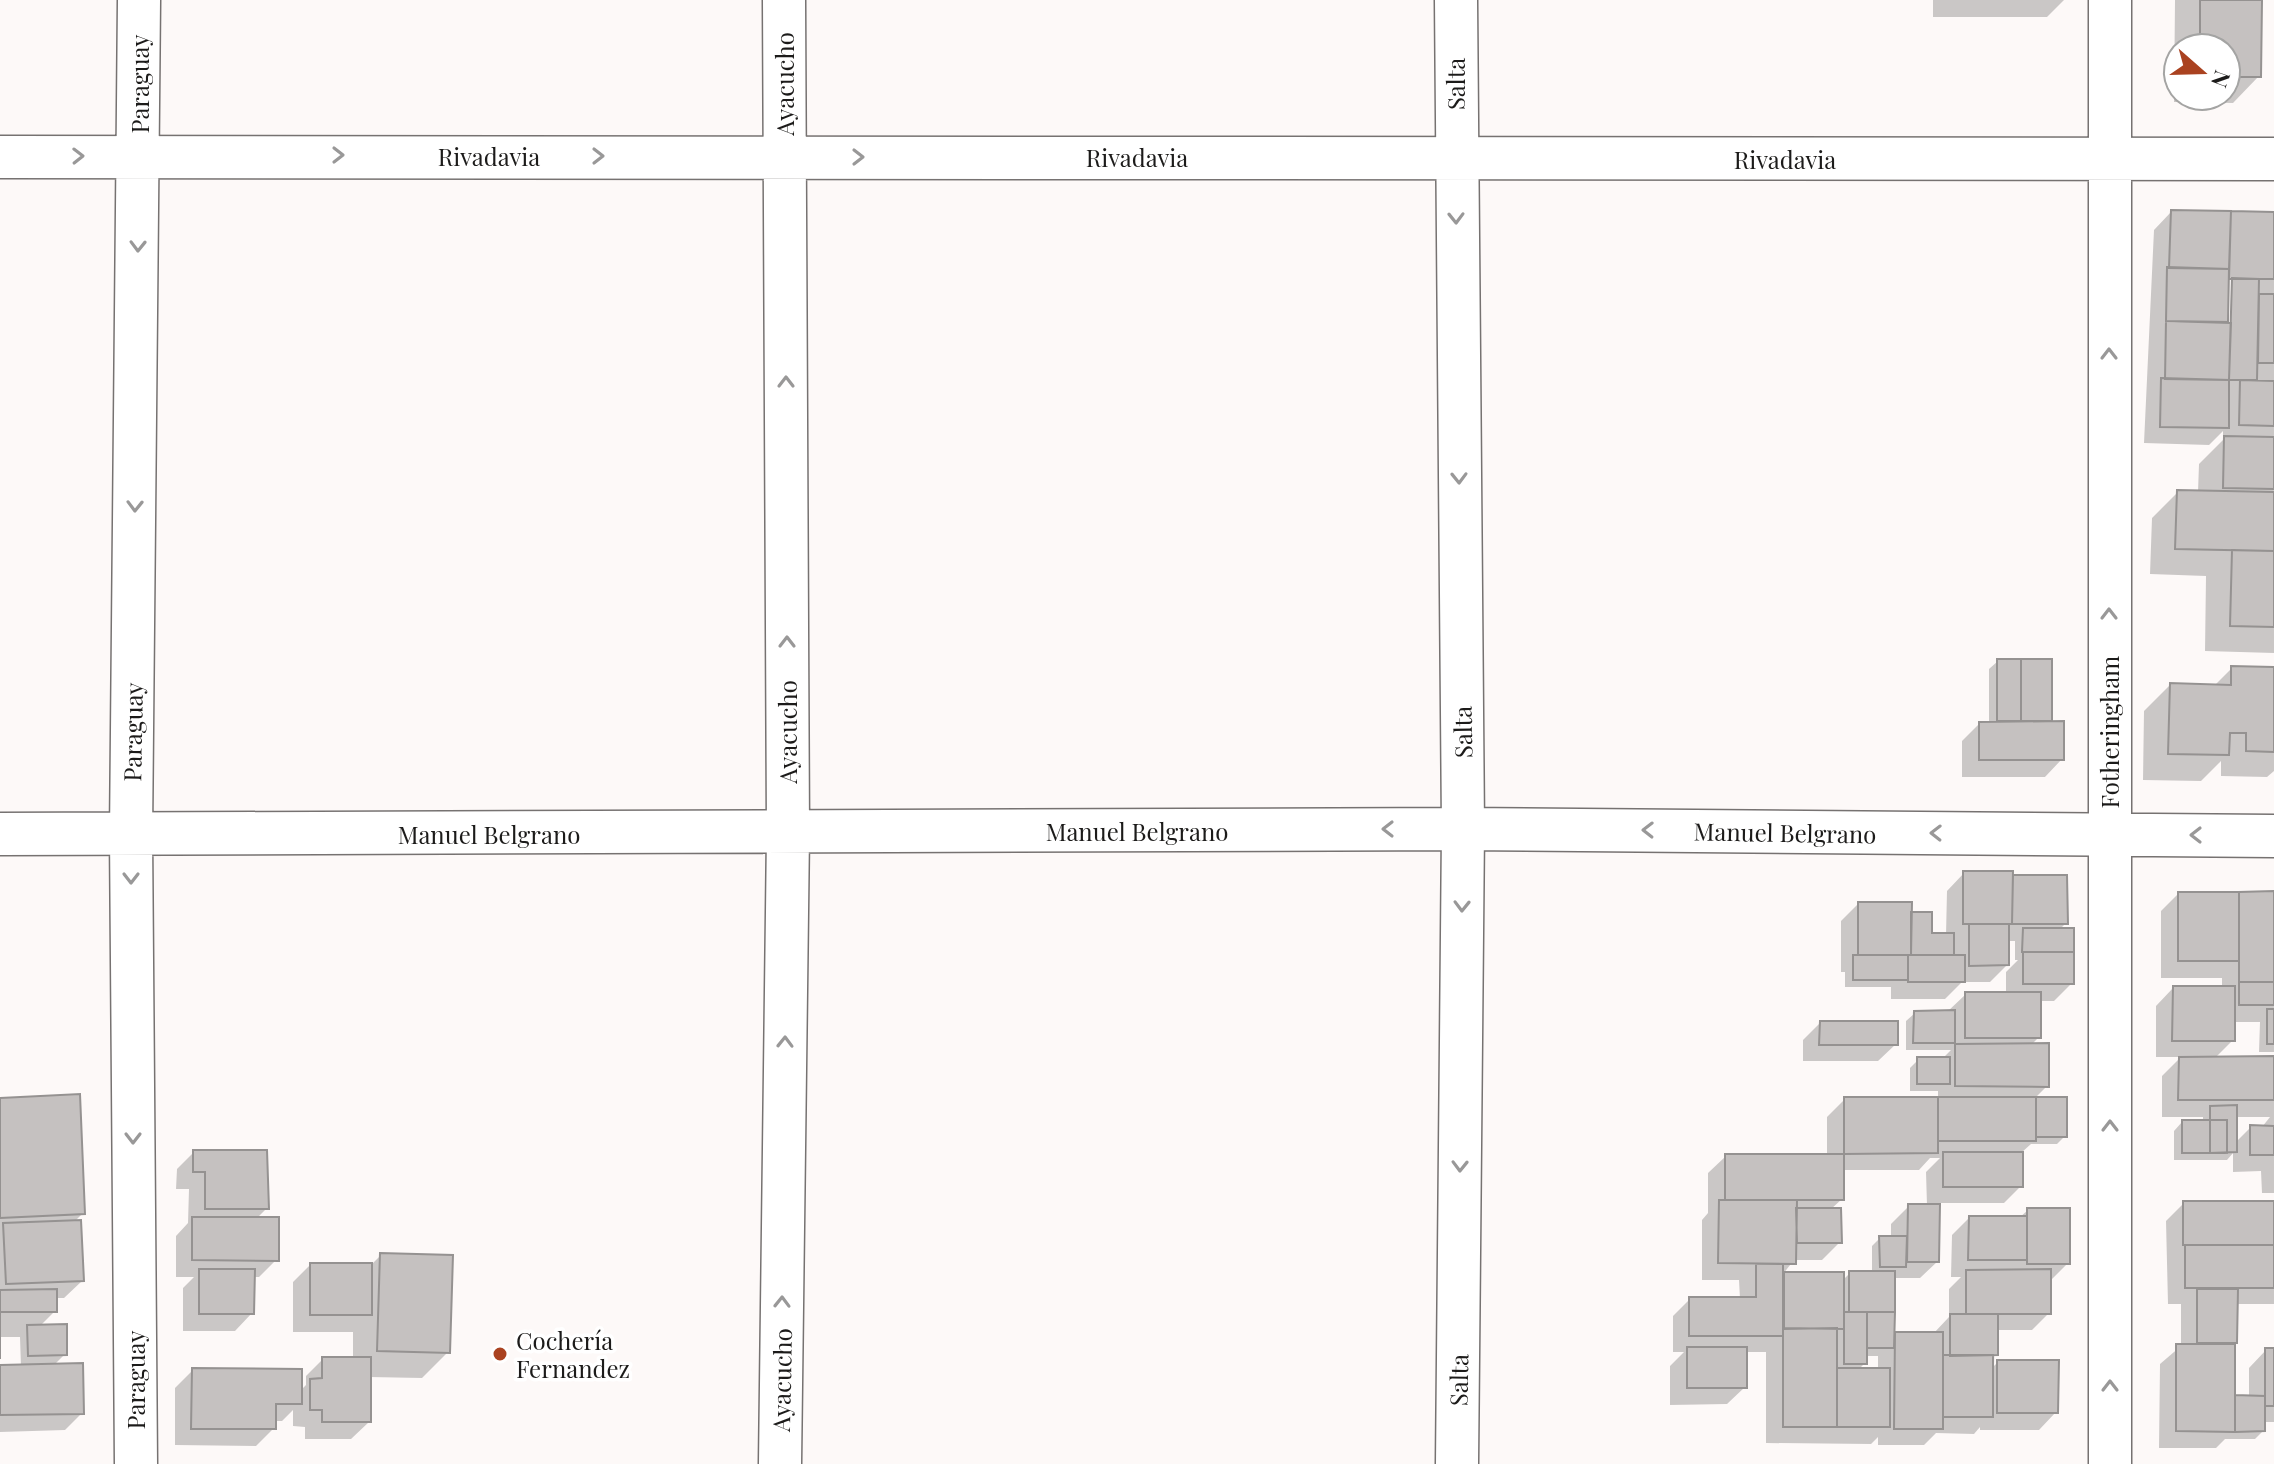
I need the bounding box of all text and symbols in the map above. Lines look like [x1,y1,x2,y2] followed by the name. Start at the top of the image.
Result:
[768,32,800,137] street label: Ayacucho
[2162,32,2242,112] north arrow
[123,35,155,133] street label: Paraguay
[1439,58,1471,110] street label: Salta
[2205,67,2239,92] text: N
[438,140,540,172] street label: Rivadavia
[1086,141,1188,173] street label: Rivadavia
[1734,143,1836,175] street label: Rivadavia
[332,146,345,164] one-way arrow
[72,147,85,165] one-way arrow
[592,147,605,165] one-way arrow
[852,148,865,165] one-way arrow
[1447,212,1464,225] one-way arrow
[129,240,147,253] one-way arrow
[2100,347,2118,360] one-way arrow
[777,375,795,388] one-way arrow
[1450,472,1467,485] one-way arrow
[126,500,144,513] one-way arrow
[2100,607,2118,620] one-way arrow
[778,635,796,648] one-way arrow
[2093,656,2125,808] street label: Fotheringham
[771,680,803,785] street label: Ayacucho
[115,682,149,782] street label: Paraguay
[1446,706,1478,758] street label: Salta
[1693,814,1877,850] street label: Manuel Belgrano
[1046,815,1228,847] street label: Manuel Belgrano
[398,818,580,850] street label: Manuel Belgrano
[1381,820,1394,838] one-way arrow
[1641,822,1654,839] one-way arrow
[1929,824,1942,842] one-way arrow
[2189,826,2202,844] one-way arrow
[122,872,140,885] one-way arrow
[1453,900,1471,913] one-way arrow
[776,1035,794,1048] one-way arrow
[2101,1119,2119,1132] one-way arrow
[124,1132,142,1145] one-way arrow
[1451,1160,1469,1173] one-way arrow
[773,1295,791,1308] one-way arrow
[516,1324,630,1384] place label: Cochería Fernandez
[764,1328,798,1433] street label: Ayacucho
[119,1331,151,1429] street label: Paraguay
[491,1345,509,1363] marker: Cochería Fernandez
[1442,1354,1474,1406] street label: Salta
[2101,1379,2119,1392] one-way arrow

